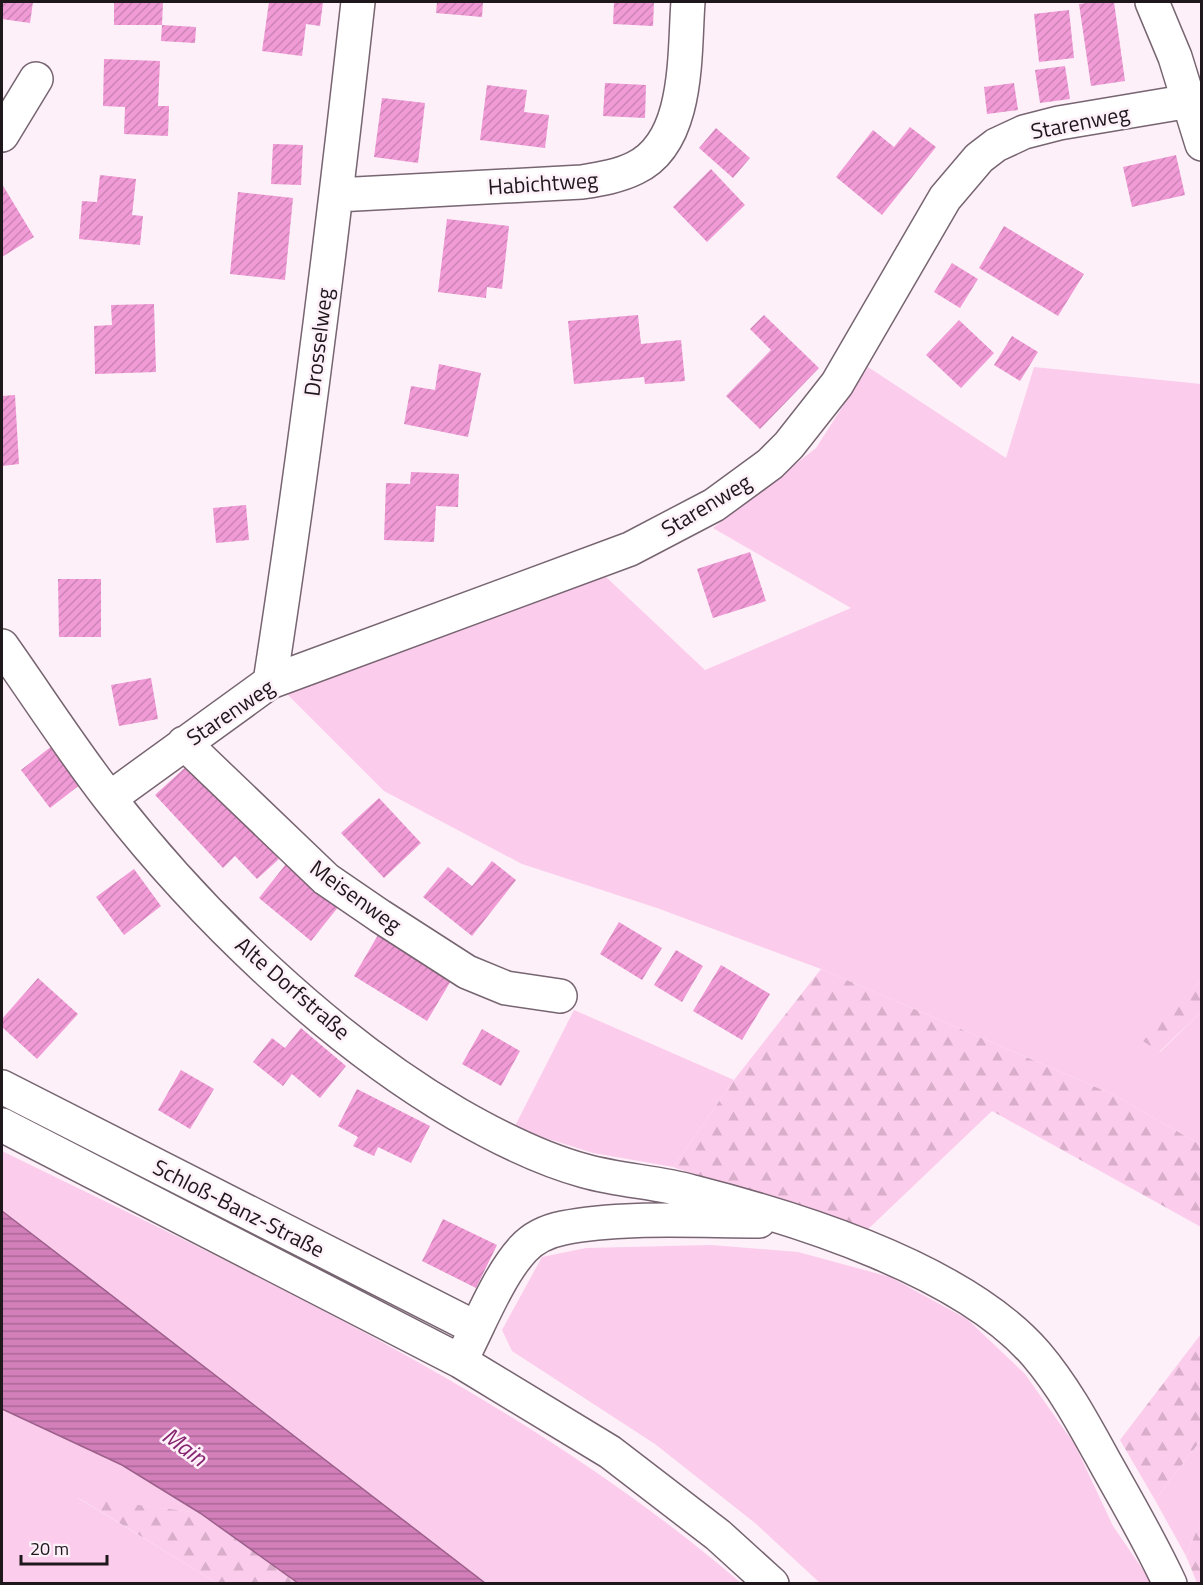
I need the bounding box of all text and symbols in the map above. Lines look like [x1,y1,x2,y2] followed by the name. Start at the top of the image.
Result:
[1028,96,1132,148] street label: Starenweg
[487,162,599,204] street label: Habichtweg
[294,286,342,398] street label: Drosselweg
[654,465,758,545] street label: Starenweg
[179,670,281,754] street label: Starenweg
[303,851,409,941] street label: Meisenweg
[228,928,358,1048] street label: Alte Dorfstraße
[147,1150,331,1266] street label: Schloß-Banz-Straße
[155,1417,216,1475] water label: Main
[21,1528,106,1566] scale bar
[30,1535,69,1562] text: 20 m

